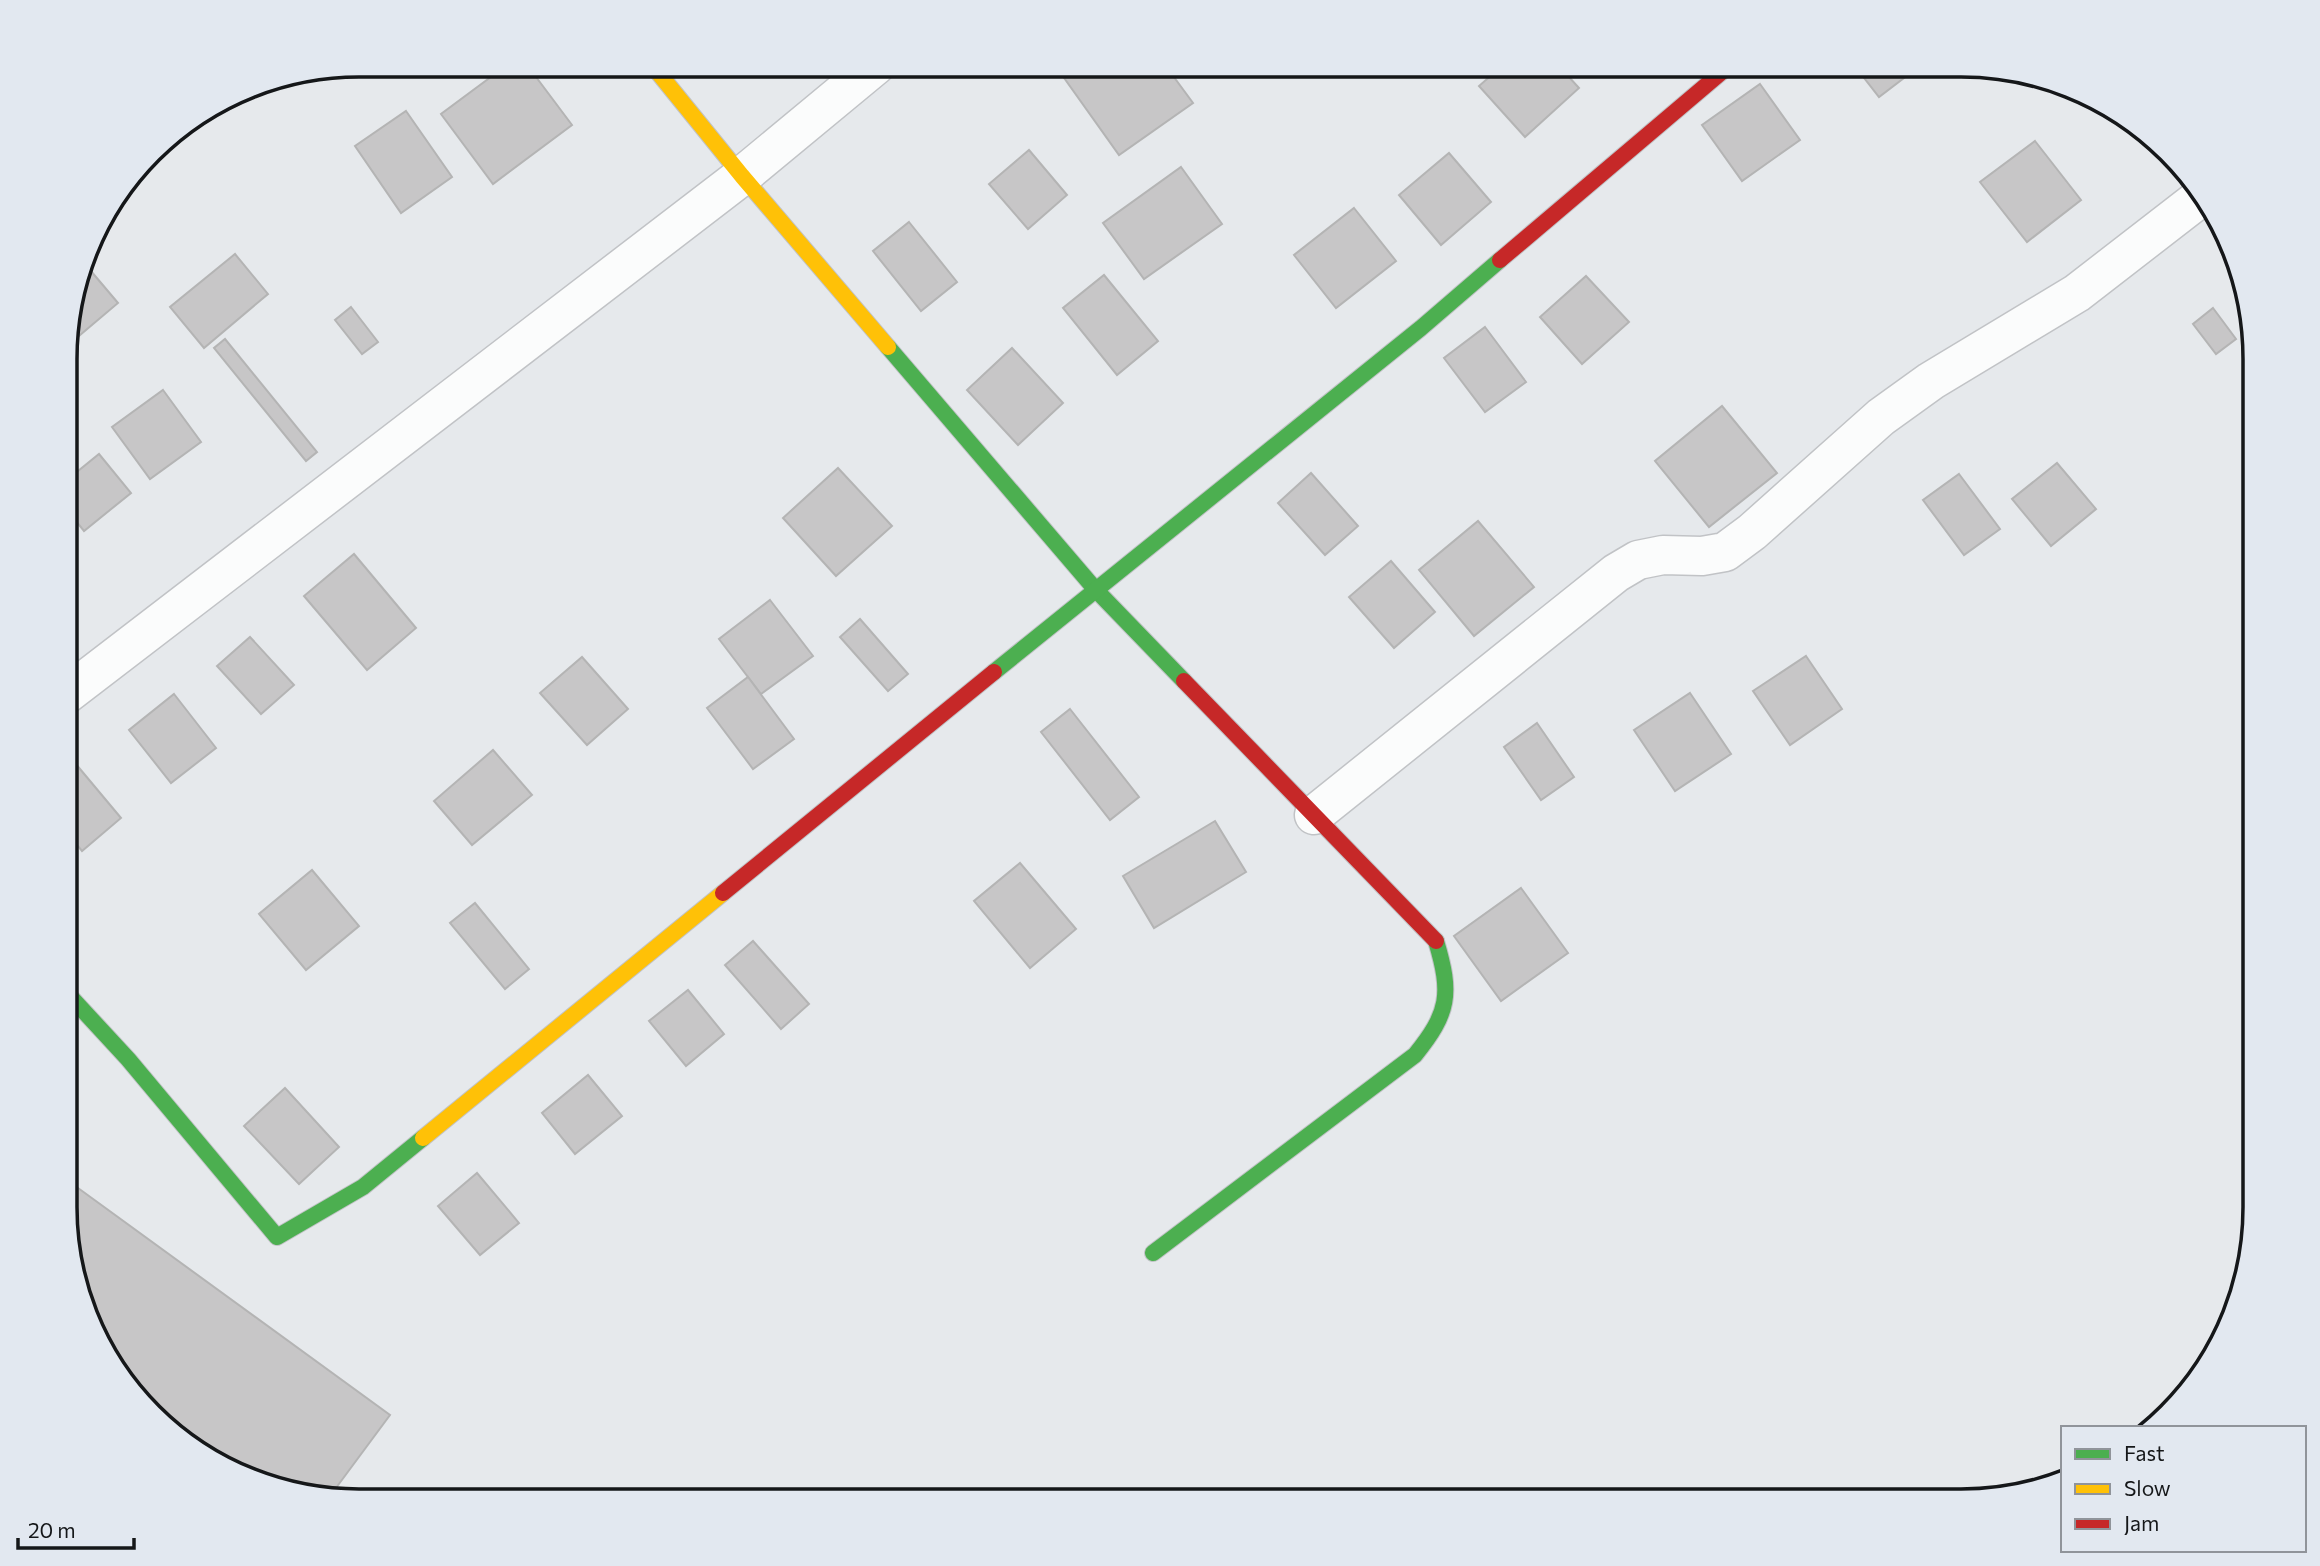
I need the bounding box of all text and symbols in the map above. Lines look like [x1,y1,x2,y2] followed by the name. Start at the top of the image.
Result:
[2061,1426,2306,1552] legend
[2124,1440,2165,1465] text: Fast
[2124,1475,2171,1500] text: Slow
[18,1506,133,1550] scale bar
[2124,1510,2159,1535] text: Jam
[28,1517,76,1542] text: 20 m

